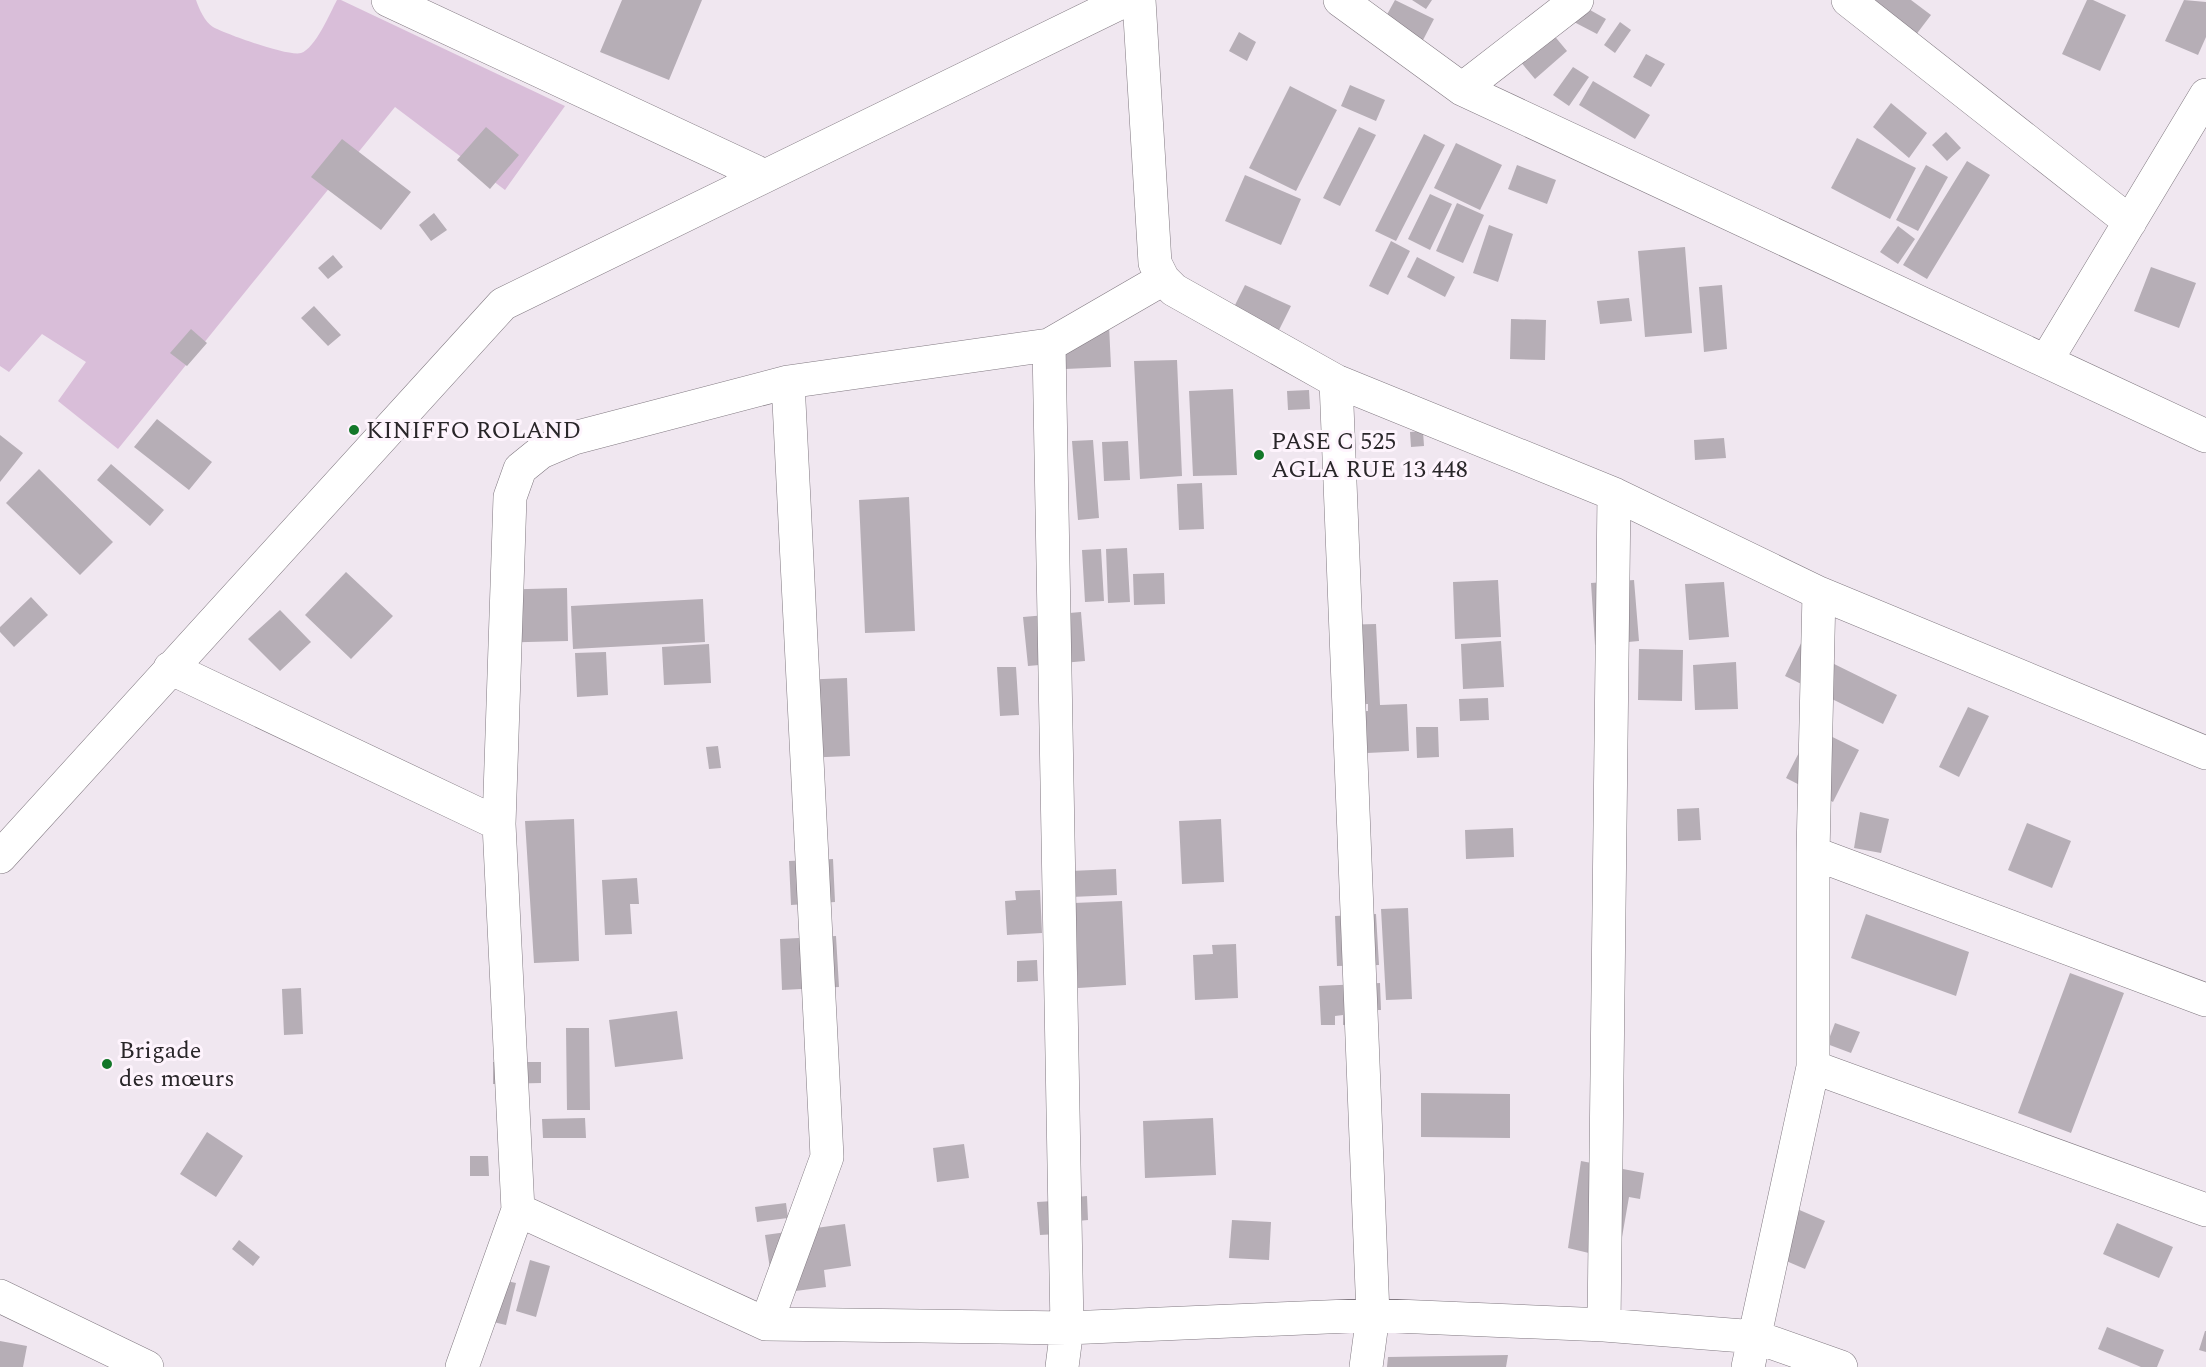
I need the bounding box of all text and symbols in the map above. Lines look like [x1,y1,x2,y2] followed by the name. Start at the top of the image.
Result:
[366,413,581,449] place label: KINIFFO ROLAND
[347,423,361,437] marker: KINIFFO ROLAND
[1271,424,1468,488] place label: PASE C 525 AGLA RUE 13 448
[1252,448,1266,462] marker: PASE C 525 AGLA RUE 13 448
[119,1033,235,1097] place label: Brigade des mœurs
[100,1057,114,1071] marker: Brigade des mœurs

